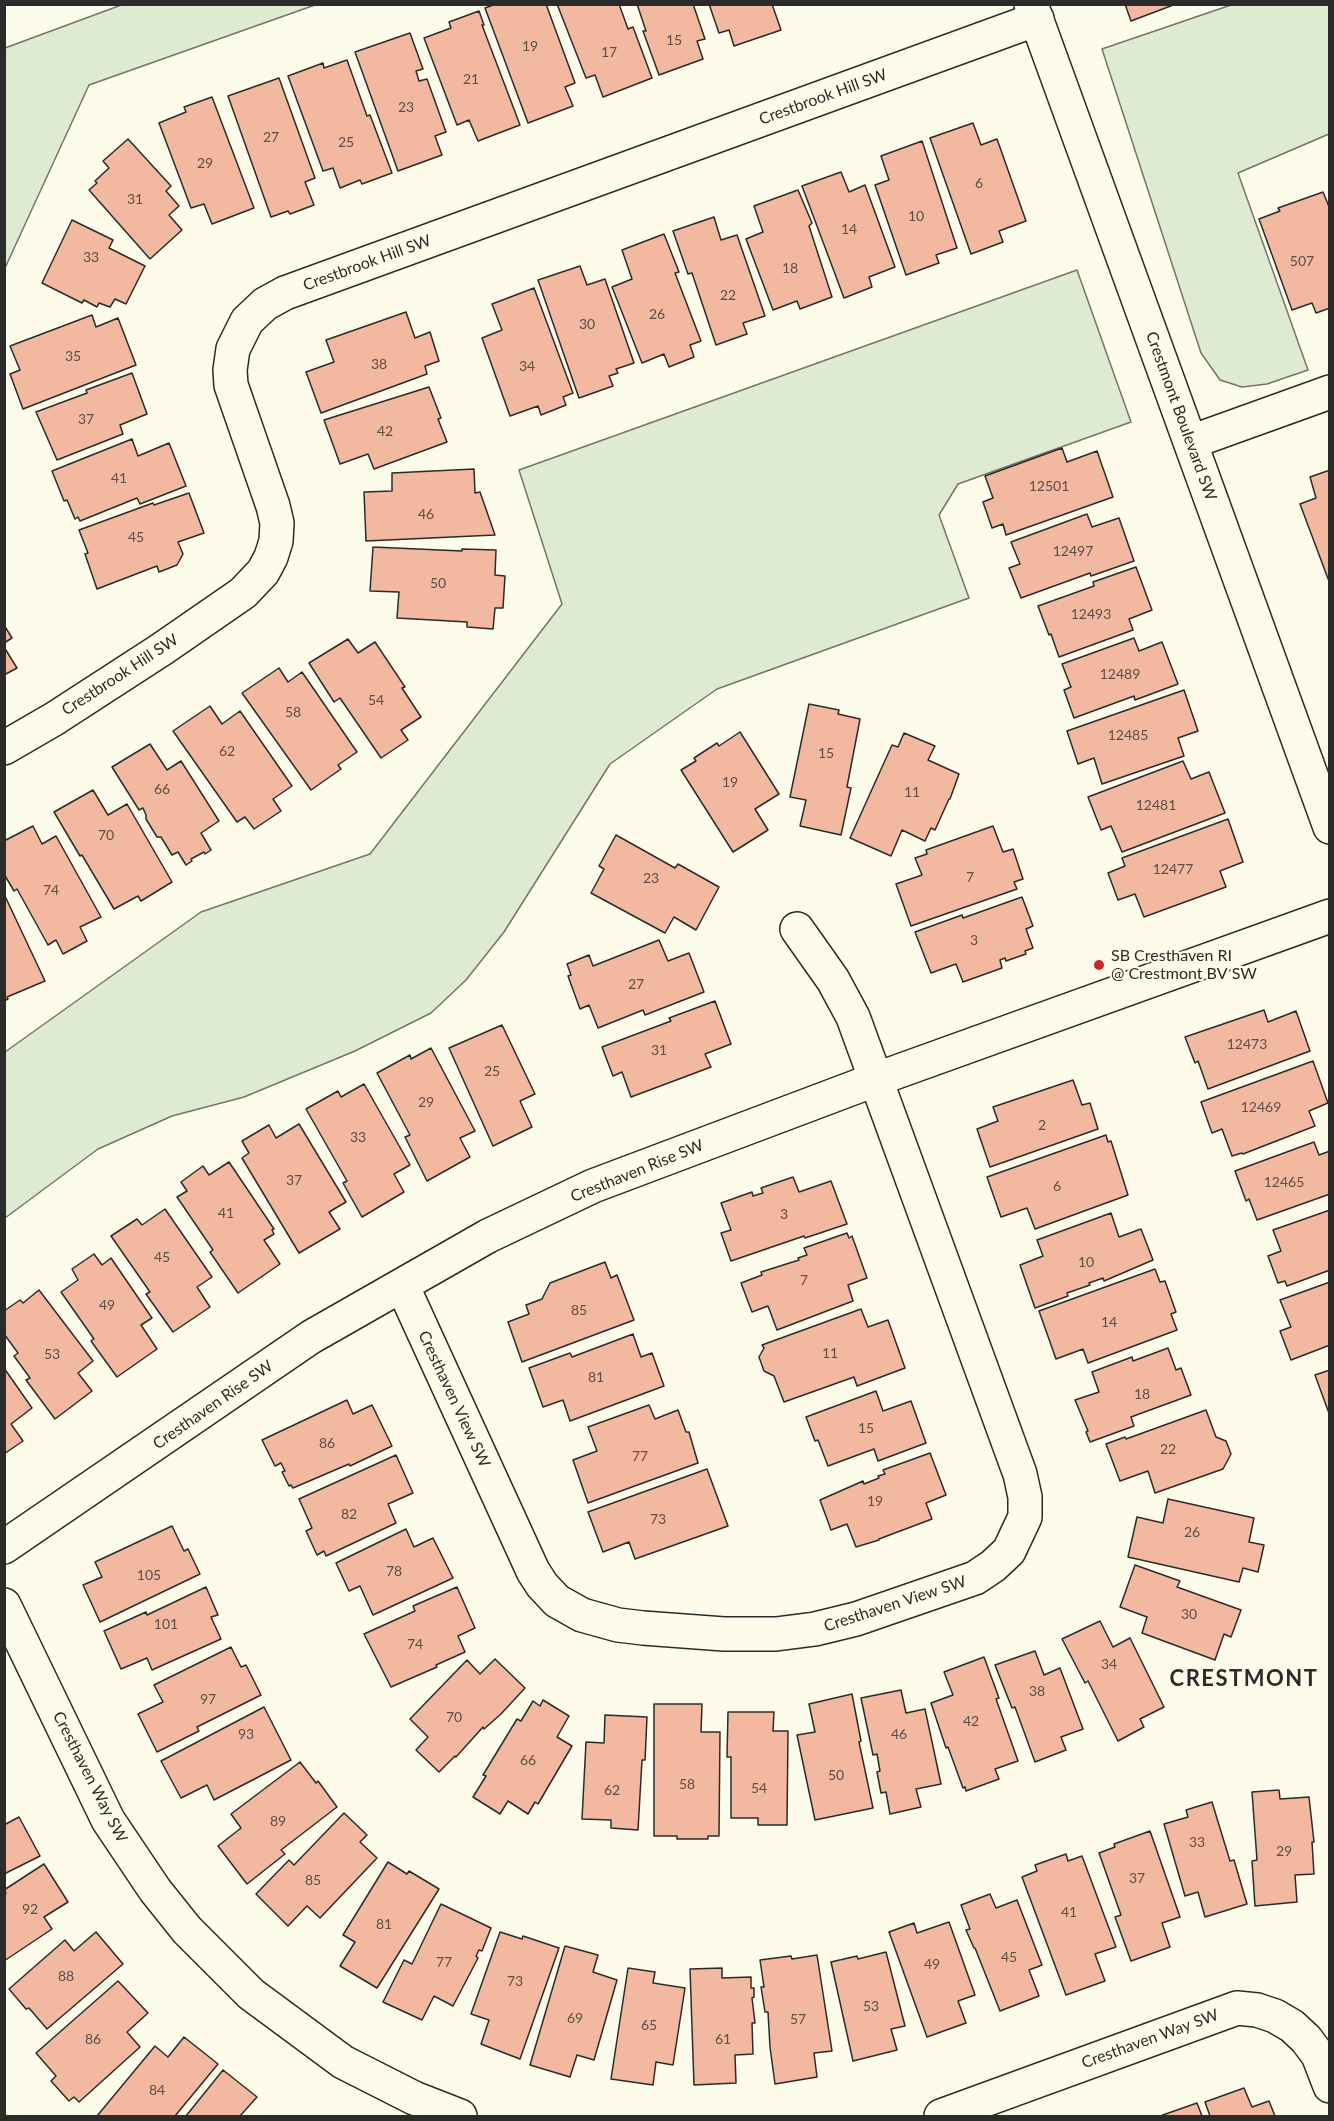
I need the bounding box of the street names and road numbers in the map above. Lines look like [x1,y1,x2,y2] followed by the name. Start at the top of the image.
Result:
[756,65,890,129] street label: Crestbrook Hill SW
[300,231,434,295] street label: Crestbrook Hill SW
[1142,329,1220,503] street label: Crestmont Boulevard SW
[58,630,182,720] street label: Crestbrook Hill SW
[568,1136,706,1206] street label: Cresthaven Rise SW
[414,1328,494,1470] street label: Cresthaven View SW
[149,1356,277,1454] street label: Cresthaven Rise SW
[821,1572,969,1636] street label: Cresthaven View SW
[49,1708,131,1846] street label: Cresthaven Way SW
[1079,2005,1221,2073] street label: Cresthaven Way SW

